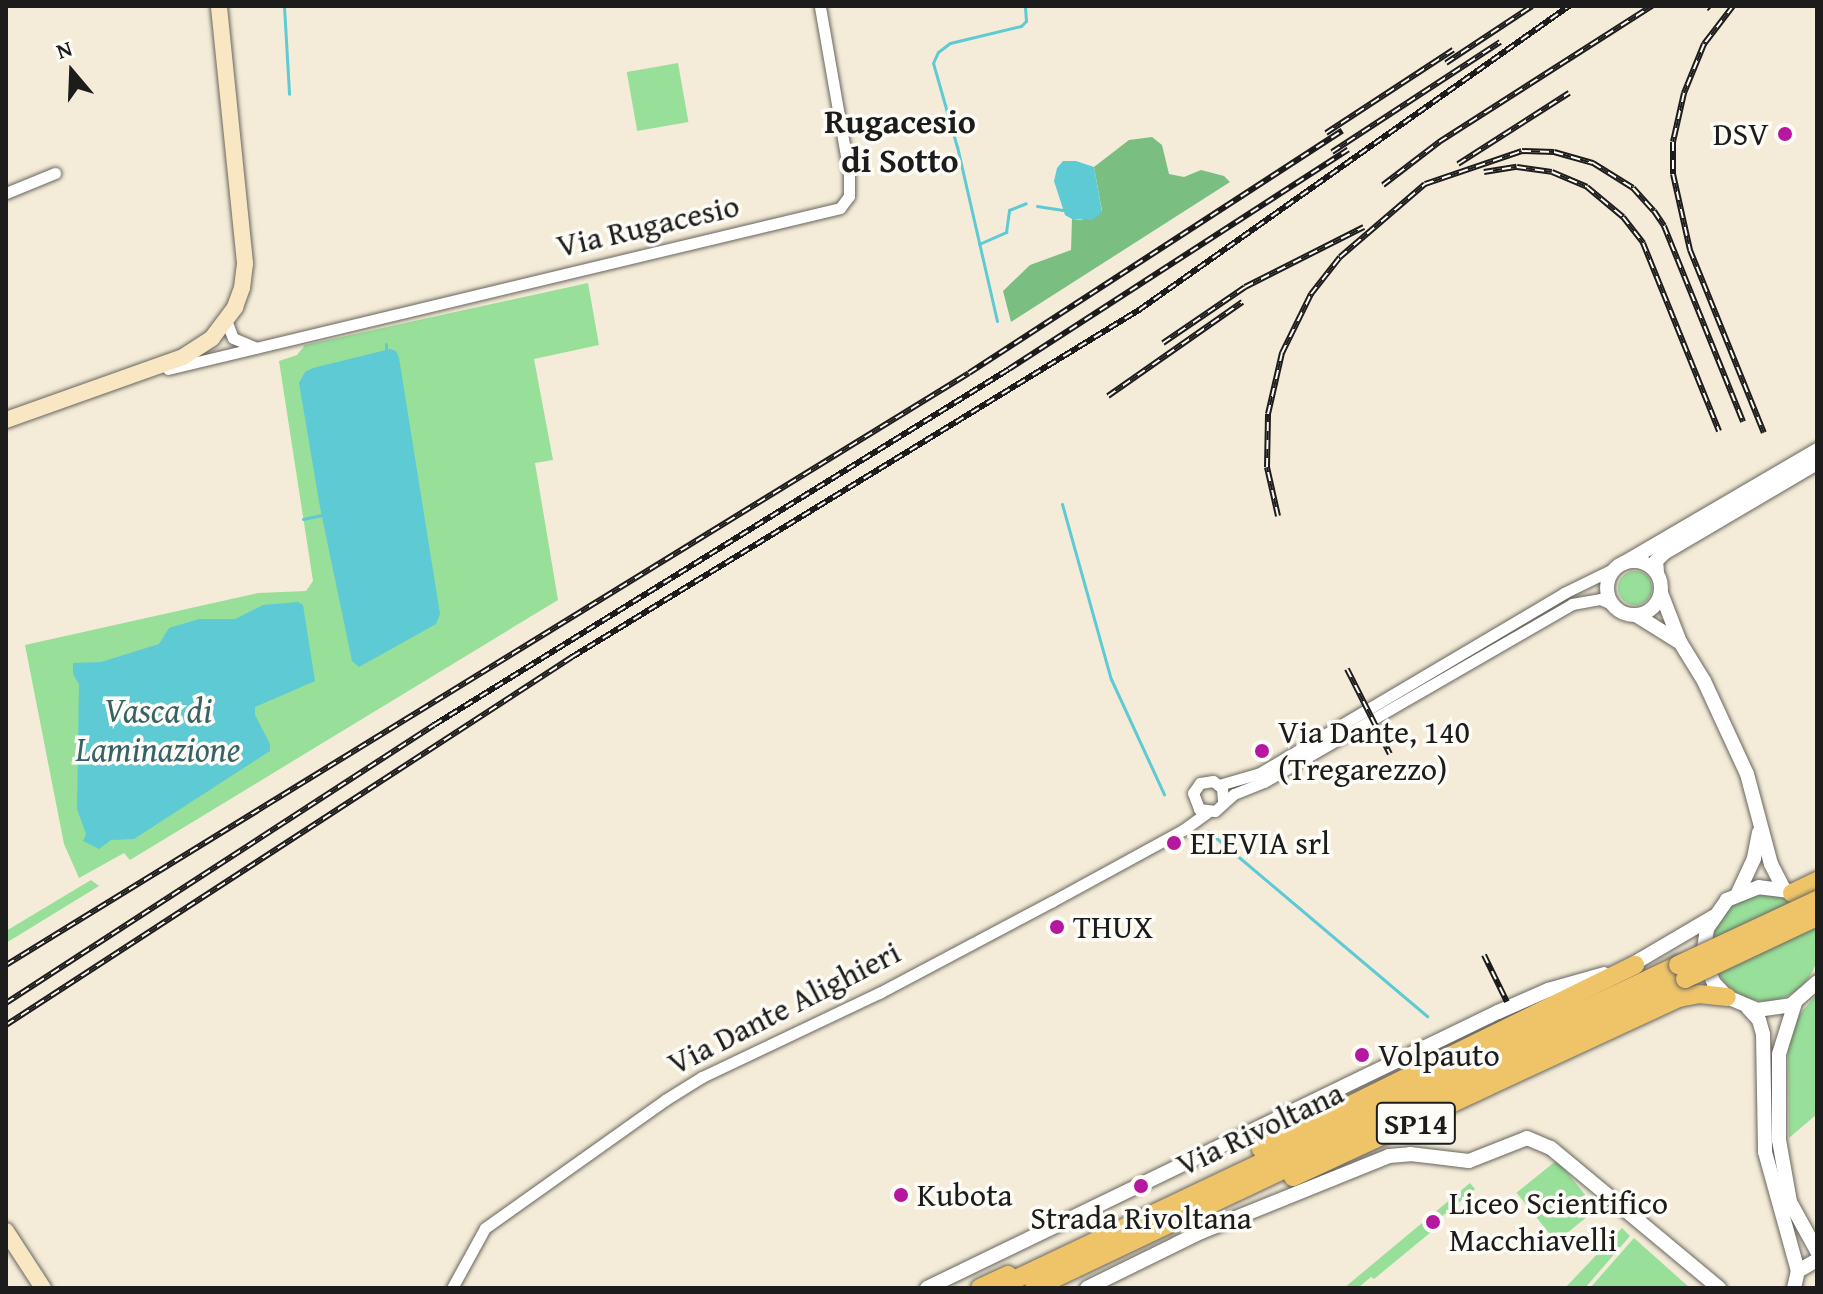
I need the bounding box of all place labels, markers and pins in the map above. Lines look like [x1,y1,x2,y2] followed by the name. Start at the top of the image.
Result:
[1713,115,1769,153] place label: DSV
[1776,125,1794,143] marker: DSV
[1278,714,1470,789] place label: Via Dante, 140 (Tregarezzo)
[1253,742,1271,760] marker: Via Dante, 140 (Tregarezzo)
[1190,824,1330,862] place label: ELEVIA srl
[1165,834,1183,852] marker: ELEVIA srl
[1073,908,1153,946] place label: THUX
[1048,918,1066,936] marker: THUX
[1378,1036,1500,1074] place label: Volpauto
[1353,1046,1371,1064] marker: Volpauto
[917,1176,1013,1214] place label: Kubota
[1132,1177,1150,1195] marker: Strada Rivoltana
[1449,1185,1668,1260] place label: Liceo Scientifico Macchiavelli
[892,1186,910,1204] marker: Kubota
[1030,1199,1252,1237] place label: Strada Rivoltana
[1424,1213,1442,1231] marker: Liceo Scientifico Macchiavelli

